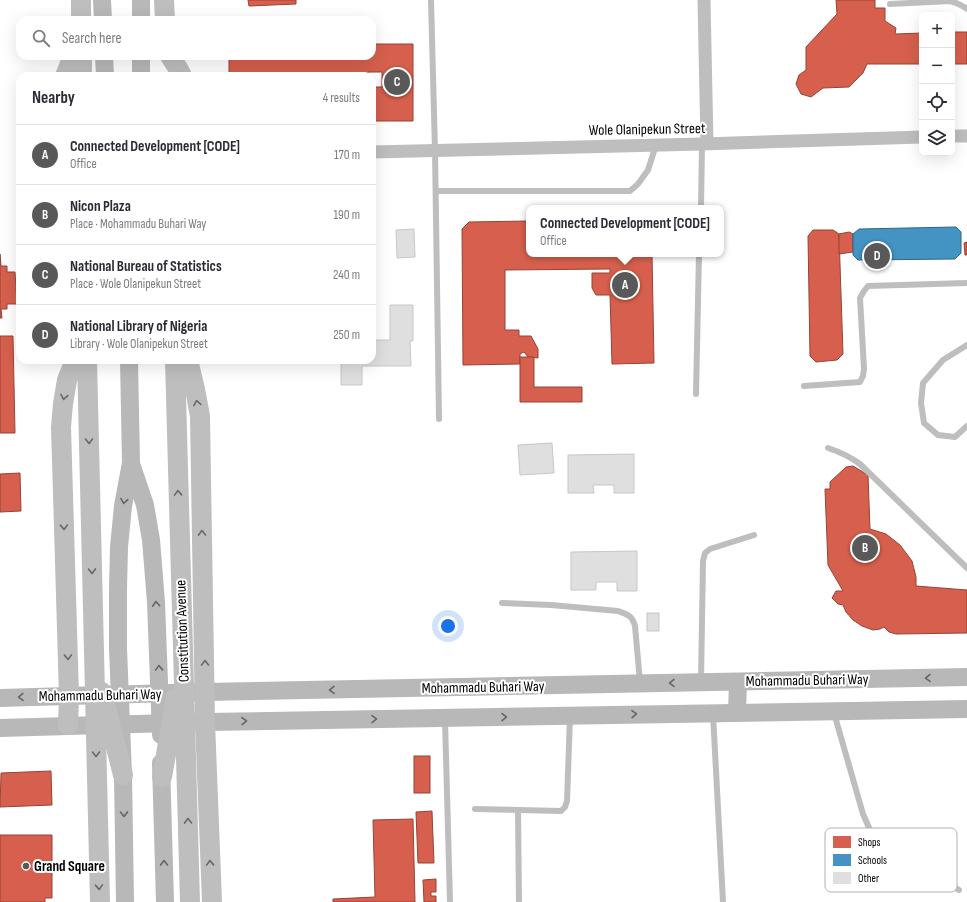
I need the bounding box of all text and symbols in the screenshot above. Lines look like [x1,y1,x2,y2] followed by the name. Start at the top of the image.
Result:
[919,12,955,156] map controls
[919,12,955,48] button: +
[16,16,376,60] search box
[30,27,52,49] icon: search
[62,29,122,48] text: Search here
[919,48,955,84] button: −
[384,67,410,97] pin: C
[919,84,955,120] button: locate
[32,88,75,108] text: Nearby
[323,90,360,106] text: 4 results
[588,119,706,140] street label: Wole Olanipekun Street
[919,120,955,156] button: layers
[70,137,240,156] text: Connected Development [CODE]
[42,147,48,163] text: A
[334,147,360,163] text: 170 m
[70,156,97,172] text: Office
[70,197,131,216] text: Nicon Plaza
[526,205,724,257] popup
[42,207,48,223] text: B
[333,207,360,223] text: 190 m
[540,214,710,233] text: Connected Development [CODE]
[70,216,206,232] text: Place · Mohammadu Buhari Way
[540,233,567,249] text: Office
[864,241,890,271] pin: D
[70,257,222,276] text: National Bureau of Statistics
[42,267,48,283] text: C
[333,267,360,283] text: 240 m
[612,270,638,300] pin: A
[70,276,201,292] text: Place · Wole Olanipekun Street
[70,317,207,336] text: National Library of Nigeria
[42,327,48,343] text: D
[333,327,360,343] text: 250 m
[70,336,208,352] text: Library · Wole Olanipekun Street
[60,394,69,400] one-way arrow
[194,400,202,406] one-way arrow
[84,438,93,444] one-way arrow
[174,490,182,496] one-way arrow
[120,498,129,504] one-way arrow
[60,524,68,530] one-way arrow
[198,530,206,536] one-way arrow
[852,533,878,563] pin: B
[87,568,96,574] one-way arrow
[171,579,194,683] street label: Constitution Avenue
[152,601,160,607] one-way arrow
[438,616,458,636] your location
[64,654,72,660] one-way arrow
[201,660,209,666] one-way arrow
[154,665,163,671] one-way arrow
[745,670,869,691] street label: Mohammadu Buhari Way
[925,674,931,682] one-way arrow
[421,677,545,698] street label: Mohammadu Buhari Way
[669,679,675,687] one-way arrow
[38,685,162,706] street label: Mohammadu Buhari Way
[329,685,335,694] one-way arrow
[18,693,24,701] one-way arrow
[631,710,637,719] one-way arrow
[501,713,507,721] one-way arrow
[371,715,377,723] one-way arrow
[241,717,247,725] one-way arrow
[92,751,100,757] one-way arrow
[120,811,128,817] one-way arrow
[184,818,192,824] one-way arrow
[825,828,957,892] legend
[858,836,881,849] text: Shops
[858,854,887,867] text: Schools
[34,857,105,876] place label: Grand Square
[160,860,168,866] one-way arrow
[206,860,214,866] one-way arrow
[21,861,31,871] marker: Grand Square
[858,872,879,885] text: Other
[95,884,104,890] one-way arrow

